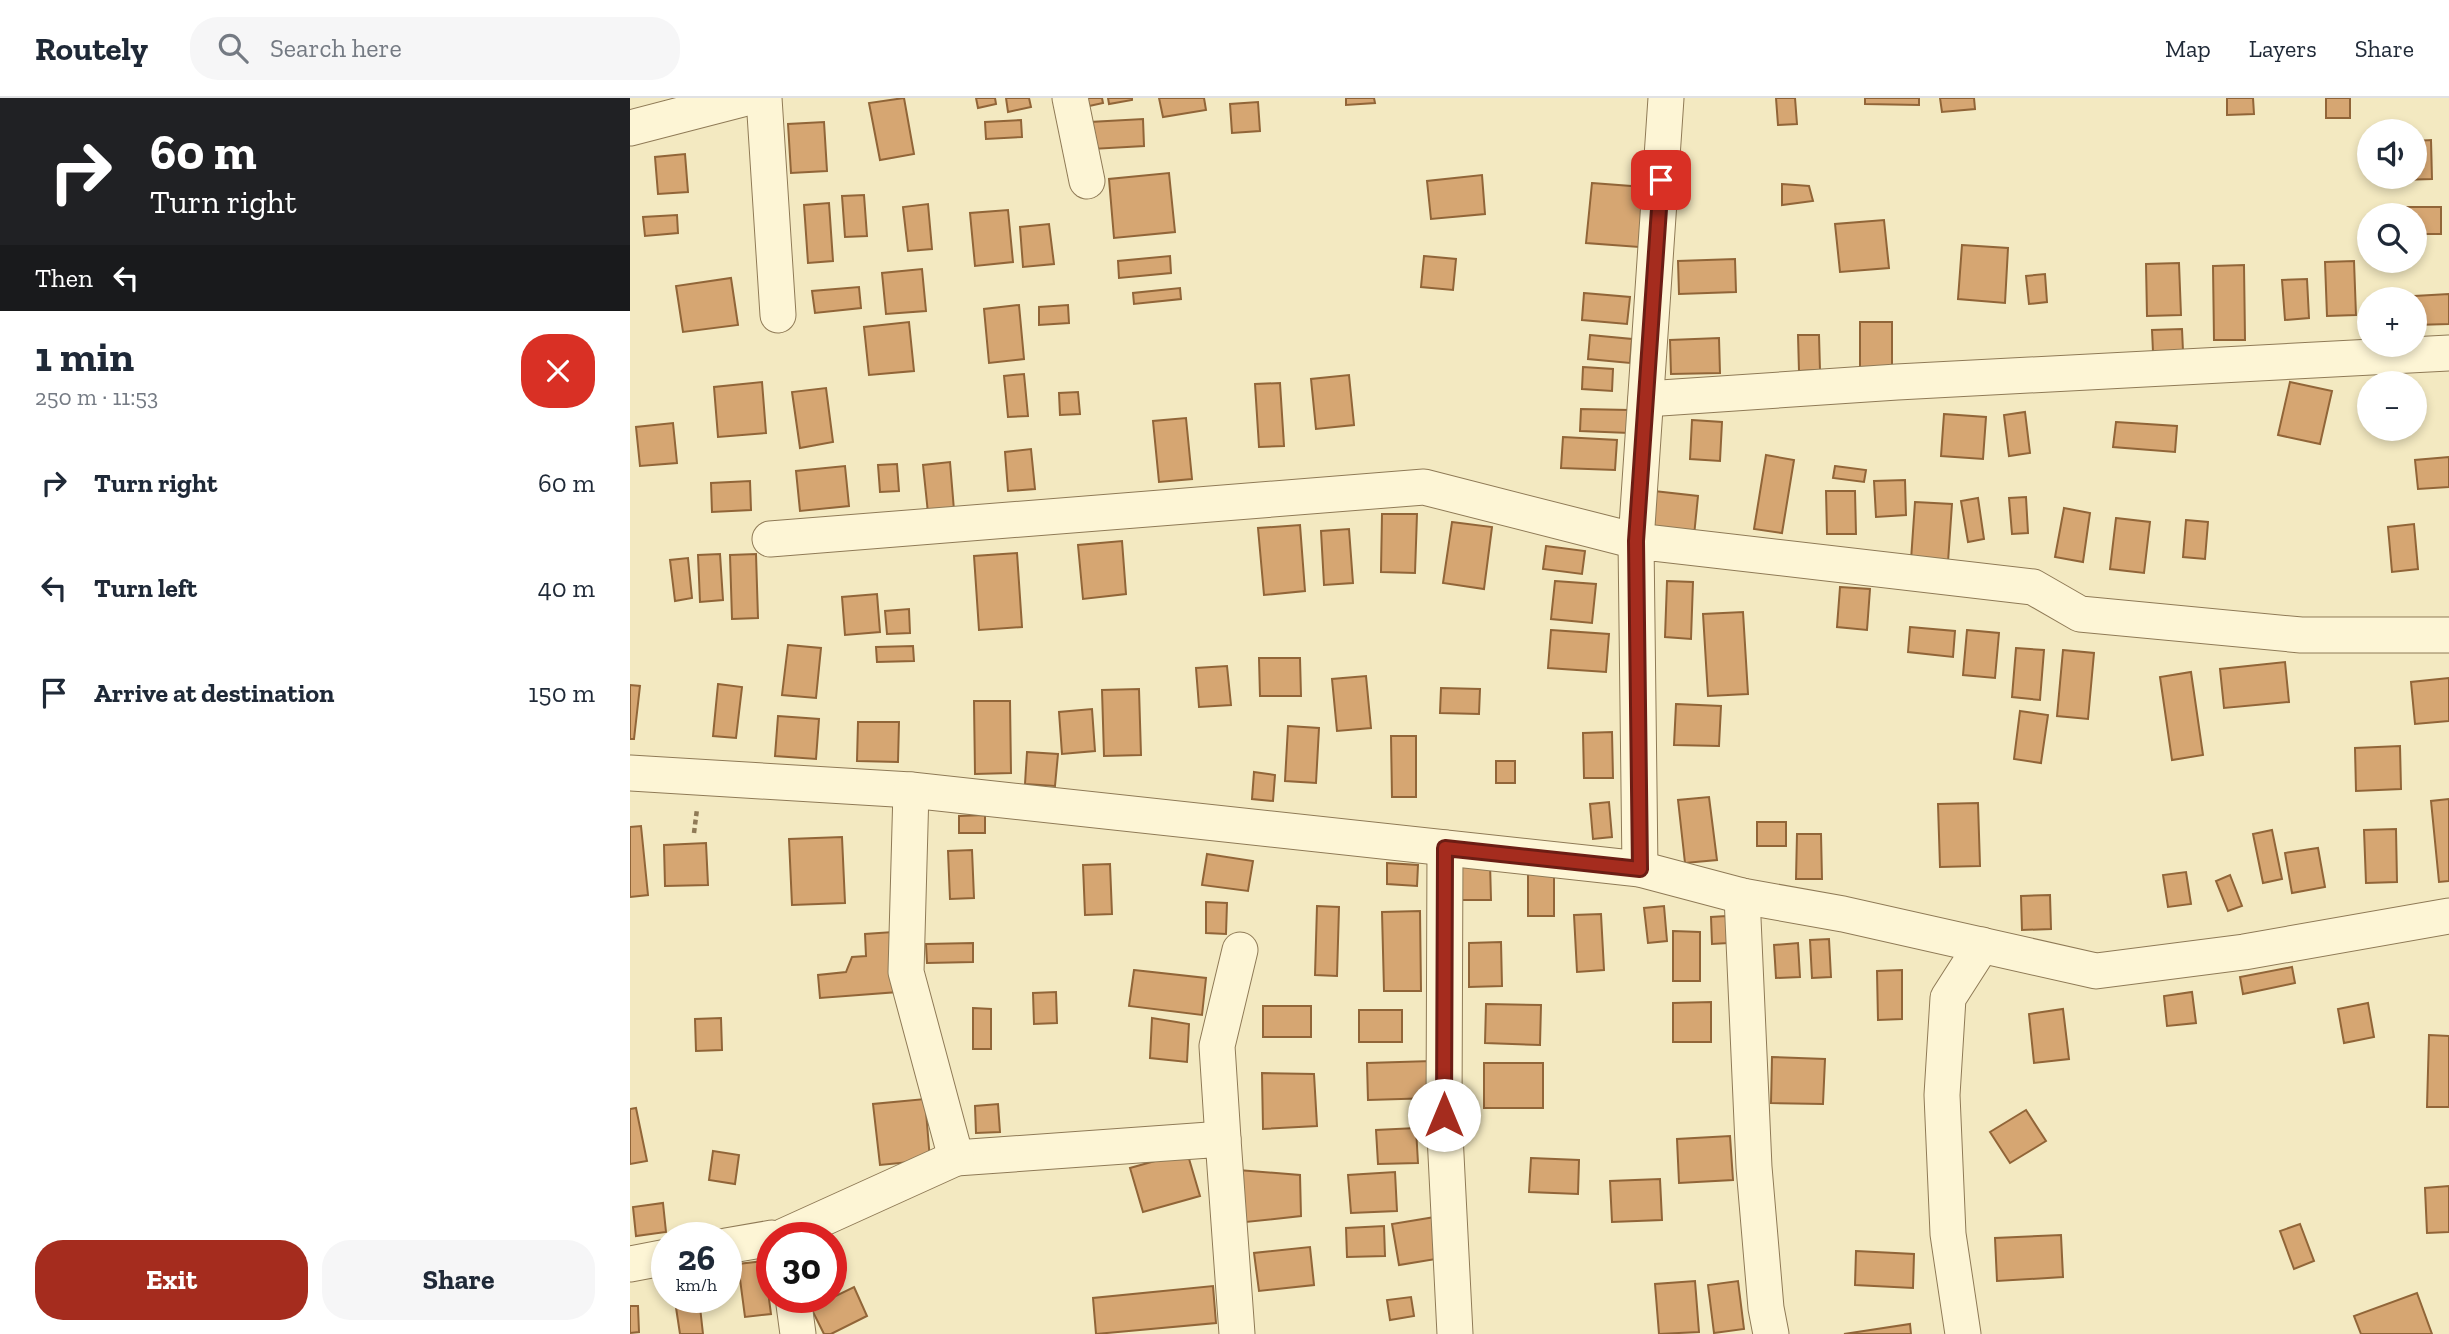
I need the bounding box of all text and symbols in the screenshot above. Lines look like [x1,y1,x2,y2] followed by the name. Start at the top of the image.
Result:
[190,17,680,80] search box
[35,29,148,68] text: Routely
[214,29,252,67] icon: search
[270,32,402,64] text: Search here
[2165,34,2211,63] text: Map
[2249,34,2317,63] text: Layers
[2355,34,2414,63] text: Share
[2357,119,2427,441] map controls
[2357,119,2427,189] button: sound
[150,123,257,182] text: 60 m
[35,126,126,217] icon: right
[1631,150,1691,210] pin
[1642,161,1680,199] icon: arrive
[150,183,297,221] text: Turn right
[2357,203,2427,273] button: search
[107,259,145,297] icon: left
[35,262,93,294] text: Then
[2357,287,2427,357] button: +
[35,331,134,382] text: 1 min
[521,334,595,408] button: close
[2357,371,2427,441] button: −
[35,383,158,411] text: 250 m · 11:53
[35,464,73,502] icon: right
[94,467,217,499] text: Turn right
[538,467,595,499] text: 60 m
[35,569,73,607] icon: left
[94,572,197,604] text: Turn left
[538,572,595,604] text: 40 m
[35,674,73,712] icon: arrive
[94,677,334,709] text: Arrive at destination
[528,677,595,709] text: 150 m
[1407,1078,1481,1152] position arrow
[756,1222,847,1313] speed limit sign: 30
[678,1237,715,1279] text: 26
[35,1240,308,1320] button: Exit
[322,1240,595,1320] button: Share
[676,1274,717,1296] text: km/h

